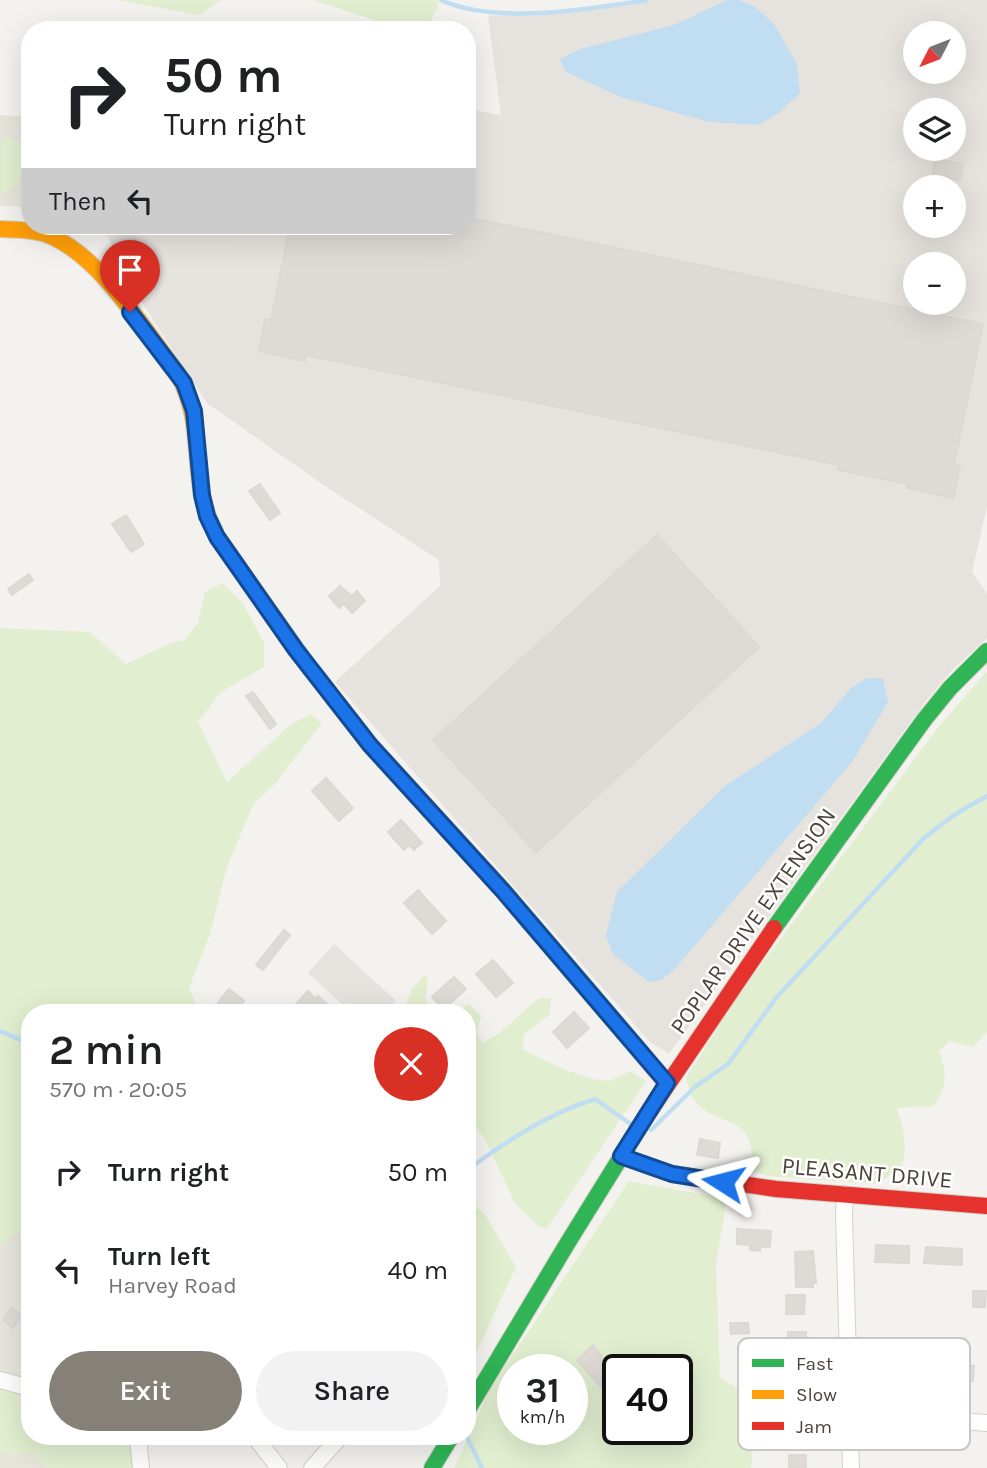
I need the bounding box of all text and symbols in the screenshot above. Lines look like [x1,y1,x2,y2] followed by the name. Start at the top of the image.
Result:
[903,21,966,84] north arrow
[903,21,966,315] map controls
[164,47,282,104] text: 50 m
[49,49,140,140] icon: right
[903,98,966,161] button: layers
[164,106,306,143] text: Turn right
[903,175,966,238] button: +
[121,182,159,220] icon: left
[49,186,107,217] text: Then
[100,240,160,312] pin
[111,251,149,289] icon: arrive
[903,252,966,315] button: −
[665,803,841,1039] street label: POPLAR DRIVE EXTENSION
[49,1025,164,1075] text: 2 min
[374,1027,448,1101] button: close
[49,1076,187,1103] text: 570 m · 20:05
[686,1145,760,1219] position arrow
[781,1152,953,1194] street label: PLEASANT DRIVE
[49,1153,87,1191] icon: right
[108,1157,229,1188] text: Turn right
[387,1157,448,1188] text: 50 m
[108,1241,210,1272] text: Turn left
[49,1251,87,1289] icon: left
[388,1255,448,1286] text: 40 m
[108,1272,237,1299] text: Harvey Road
[738,1338,970,1450] legend
[49,1351,242,1431] button: Exit
[256,1351,448,1431] button: Share
[796,1353,833,1375] text: Fast
[602,1354,693,1445] speed limit sign: 40
[525,1370,560,1411] text: 31
[796,1384,837,1406] text: Slow
[520,1406,565,1428] text: km/h
[796,1416,832,1438] text: Jam

